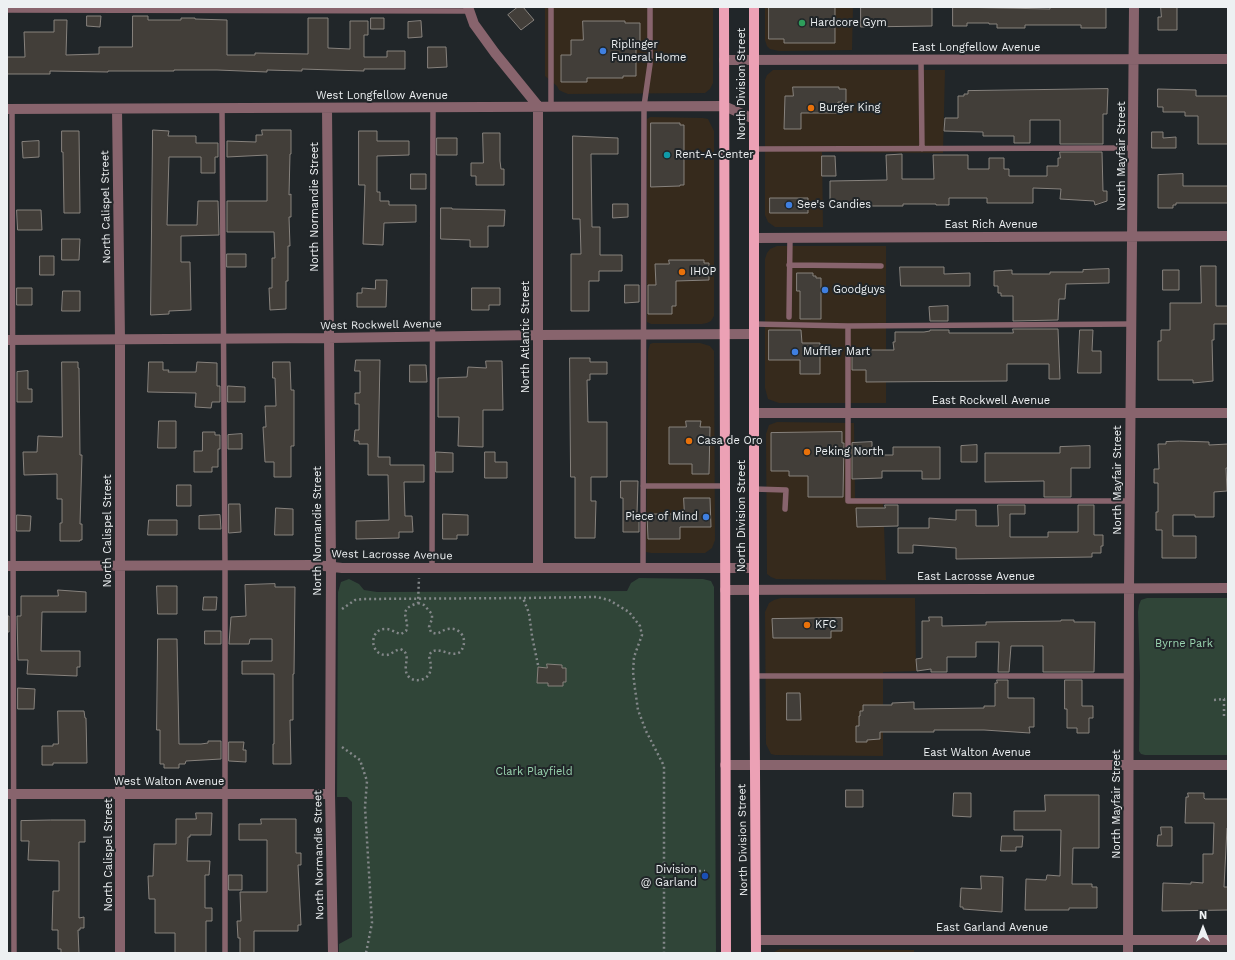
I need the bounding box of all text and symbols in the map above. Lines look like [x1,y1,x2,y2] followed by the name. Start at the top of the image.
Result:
[810,16,887,30] place label: Hardcore Gym
[797,18,807,28] marker: Hardcore Gym
[735,28,749,140] street label: North Division Street
[611,38,686,64] place label: Riplinger Funeral Home
[912,41,1040,55] street label: East Longfellow Avenue
[598,46,608,56] marker: Riplinger Funeral Home
[316,89,448,103] street label: West Longfellow Avenue
[819,101,880,115] place label: Burger King
[1115,101,1129,211] street label: North Mayfair Street
[806,103,816,113] marker: Burger King
[308,142,322,272] street label: North Normandie Street
[675,148,754,162] place label: Rent-A-Center
[98,150,114,264] street label: North Calispel Street
[662,150,672,160] marker: Rent-A-Center
[797,198,871,212] place label: See's Candies
[784,200,794,210] marker: See's Candies
[944,218,1038,232] street label: East Rich Avenue
[690,265,716,279] place label: IHOP
[677,267,687,277] marker: IHOP
[519,281,533,393] street label: North Atlantic Street
[833,283,885,297] place label: Goodguys
[820,285,830,295] marker: Goodguys
[320,317,442,333] street label: West Rockwell Avenue
[803,345,870,359] place label: Muffler Mart
[790,347,800,357] marker: Muffler Mart
[932,394,1050,408] street label: East Rockwell Avenue
[1111,425,1125,535] street label: North Mayfair Street
[697,434,763,448] place label: Casa de Oro
[684,436,694,446] marker: Casa de Oro
[815,445,884,459] place label: Peking North
[802,447,812,457] marker: Peking North
[735,460,749,572] street label: North Division Street
[311,466,325,596] street label: North Normandie Street
[101,474,115,588] street label: North Calispel Street
[625,510,698,524] place label: Piece of Mind
[701,512,711,522] marker: Piece of Mind
[331,547,453,563] street label: West Lacrosse Avenue
[917,570,1035,584] street label: East Lacrosse Avenue
[815,618,836,632] place label: KFC
[802,620,812,630] marker: KFC
[1155,637,1213,651] park label: Byrne Park
[923,746,1031,760] street label: East Walton Avenue
[1110,749,1124,859] street label: North Mayfair Street
[495,765,573,779] park label: Clark Playfield
[114,775,224,789] street label: West Walton Avenue
[735,784,751,896] street label: North Division Street
[311,790,327,920] street label: North Normandie Street
[102,798,116,912] street label: North Calispel Street
[641,863,697,889] place label: Division @ Garland
[700,871,710,881] marker: Division @ Garland
[1183,908,1223,948] north arrow
[1199,909,1207,922] text: N
[936,921,1048,935] street label: East Garland Avenue

